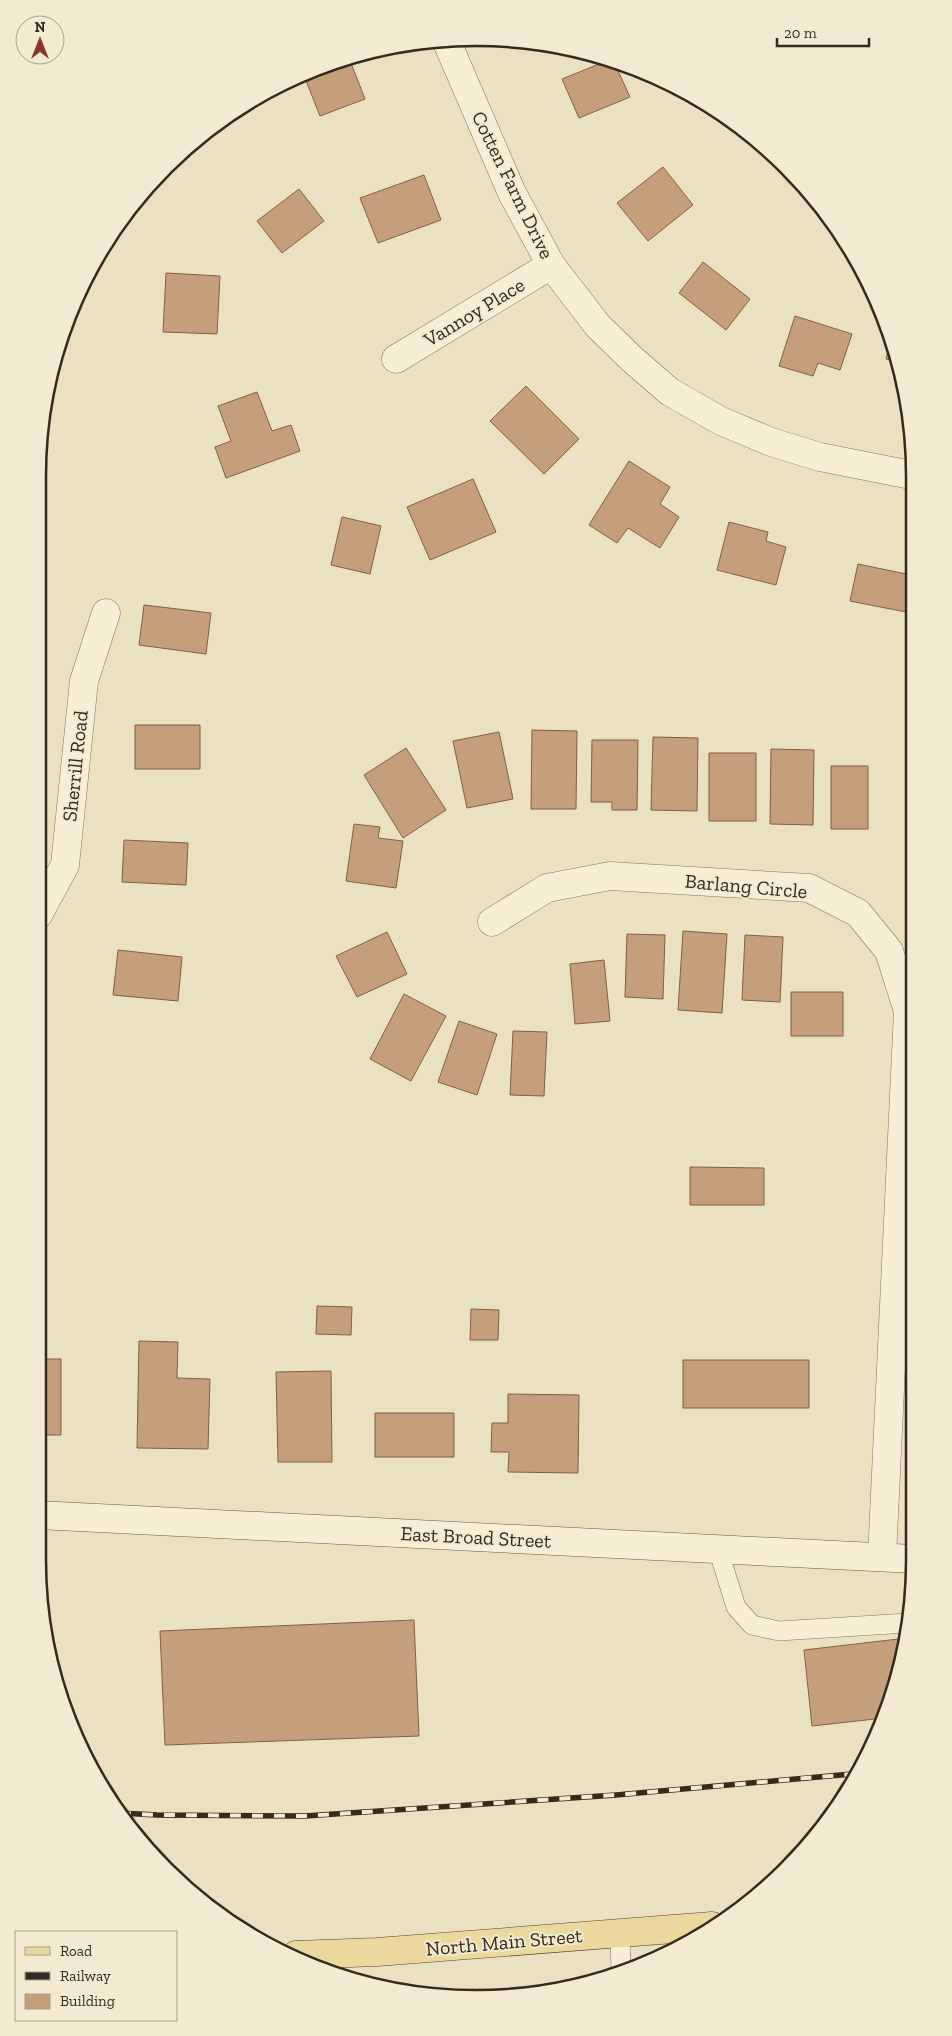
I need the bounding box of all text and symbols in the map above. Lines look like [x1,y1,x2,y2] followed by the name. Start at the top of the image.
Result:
[15,15,65,65] north arrow
[777,15,870,47] scale bar
[35,19,46,36] text: N
[784,24,817,42] text: 20 m
[467,107,559,263] street label: Cotten Farm Drive
[418,272,529,352] street label: Vannoy Place
[57,709,93,823] street label: Sherrill Road
[684,869,808,903] street label: Barlang Circle
[400,1521,552,1553] street label: East Broad Street
[425,1923,584,1961] street label: North Main Street
[15,1931,178,2021] legend
[60,1942,93,1960] text: Road
[60,1967,111,1985] text: Railway
[60,1992,115,2010] text: Building

